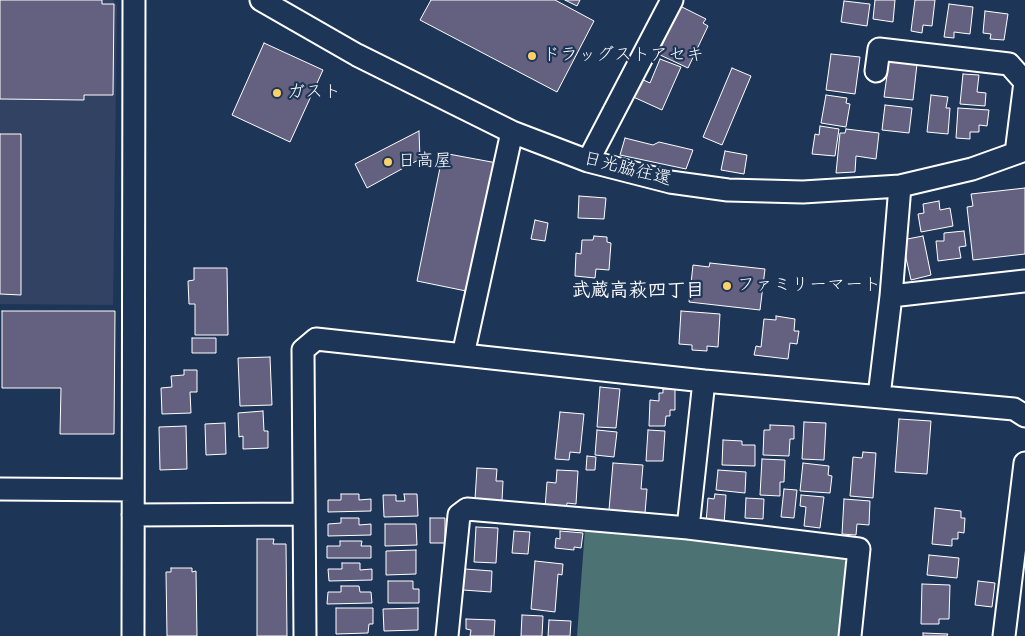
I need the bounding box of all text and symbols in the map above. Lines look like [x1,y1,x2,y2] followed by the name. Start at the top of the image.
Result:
[542,45,704,67] place label: ドラッグストアセキ
[526,50,538,62] marker: ドラッグストアセキ
[287,82,341,104] place label: ガスト
[271,87,283,99] marker: ガスト
[581,149,673,191] street label: 日光脇往還
[398,151,452,173] place label: 日高屋
[382,156,394,168] marker: 日高屋
[737,275,881,297] place label: ファミリーマート
[721,280,733,292] marker: ファミリーマート
[572,281,704,303] district label: 武蔵高萩四丁目

